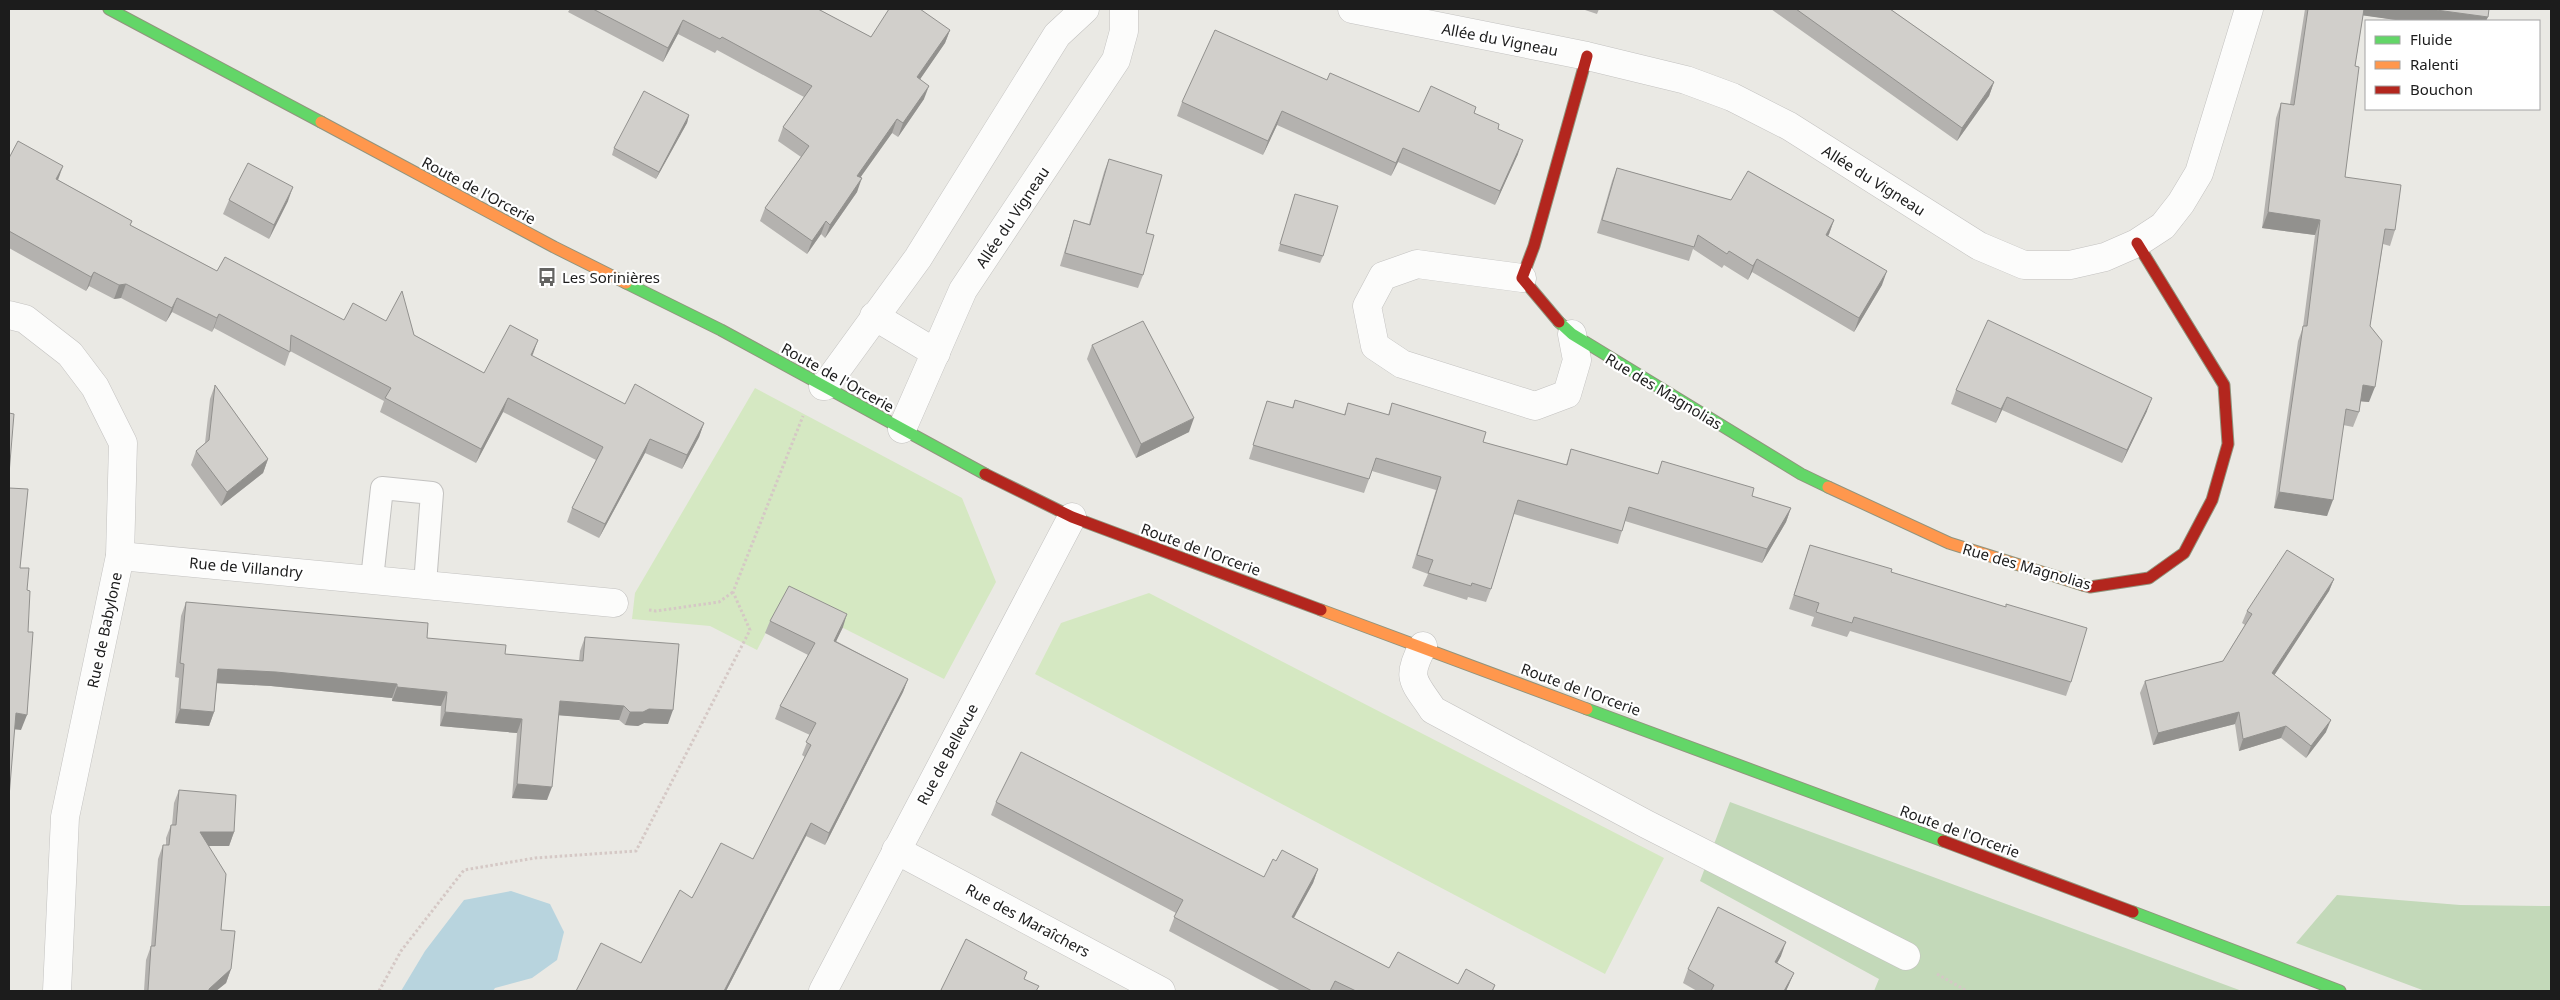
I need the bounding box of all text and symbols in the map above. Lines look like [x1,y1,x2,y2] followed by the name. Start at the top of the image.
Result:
[1440,18,1560,60] street label: Allée du Vigneau
[2365,20,2540,110] legend
[2410,29,2452,49] text: Fluide
[2410,54,2459,74] text: Ralenti
[2410,79,2473,99] text: Bouchon
[1819,140,1929,220] street label: Allée du Vigneau
[419,152,539,228] street label: Route de l'Orcerie
[971,162,1053,272] street label: Allée du Vigneau
[536,266,558,288] bus stop icon: Les Sorinières
[562,267,660,287] place label: Les Sorinières
[778,338,898,416] street label: Route de l'Orcerie
[1602,348,1726,434] street label: Rue des Magnolias
[1138,518,1264,580] street label: Route de l'Orcerie
[1960,538,2094,594] street label: Rue des Magnolias
[188,552,304,582] street label: Rue de Villandry
[82,570,126,690] street label: Rue de Babylone
[1518,658,1644,720] street label: Route de l'Orcerie
[912,700,982,808] street label: Rue de Bellevue
[1897,800,2023,862] street label: Route de l'Orcerie
[962,879,1094,961] street label: Rue des Maraîchers

